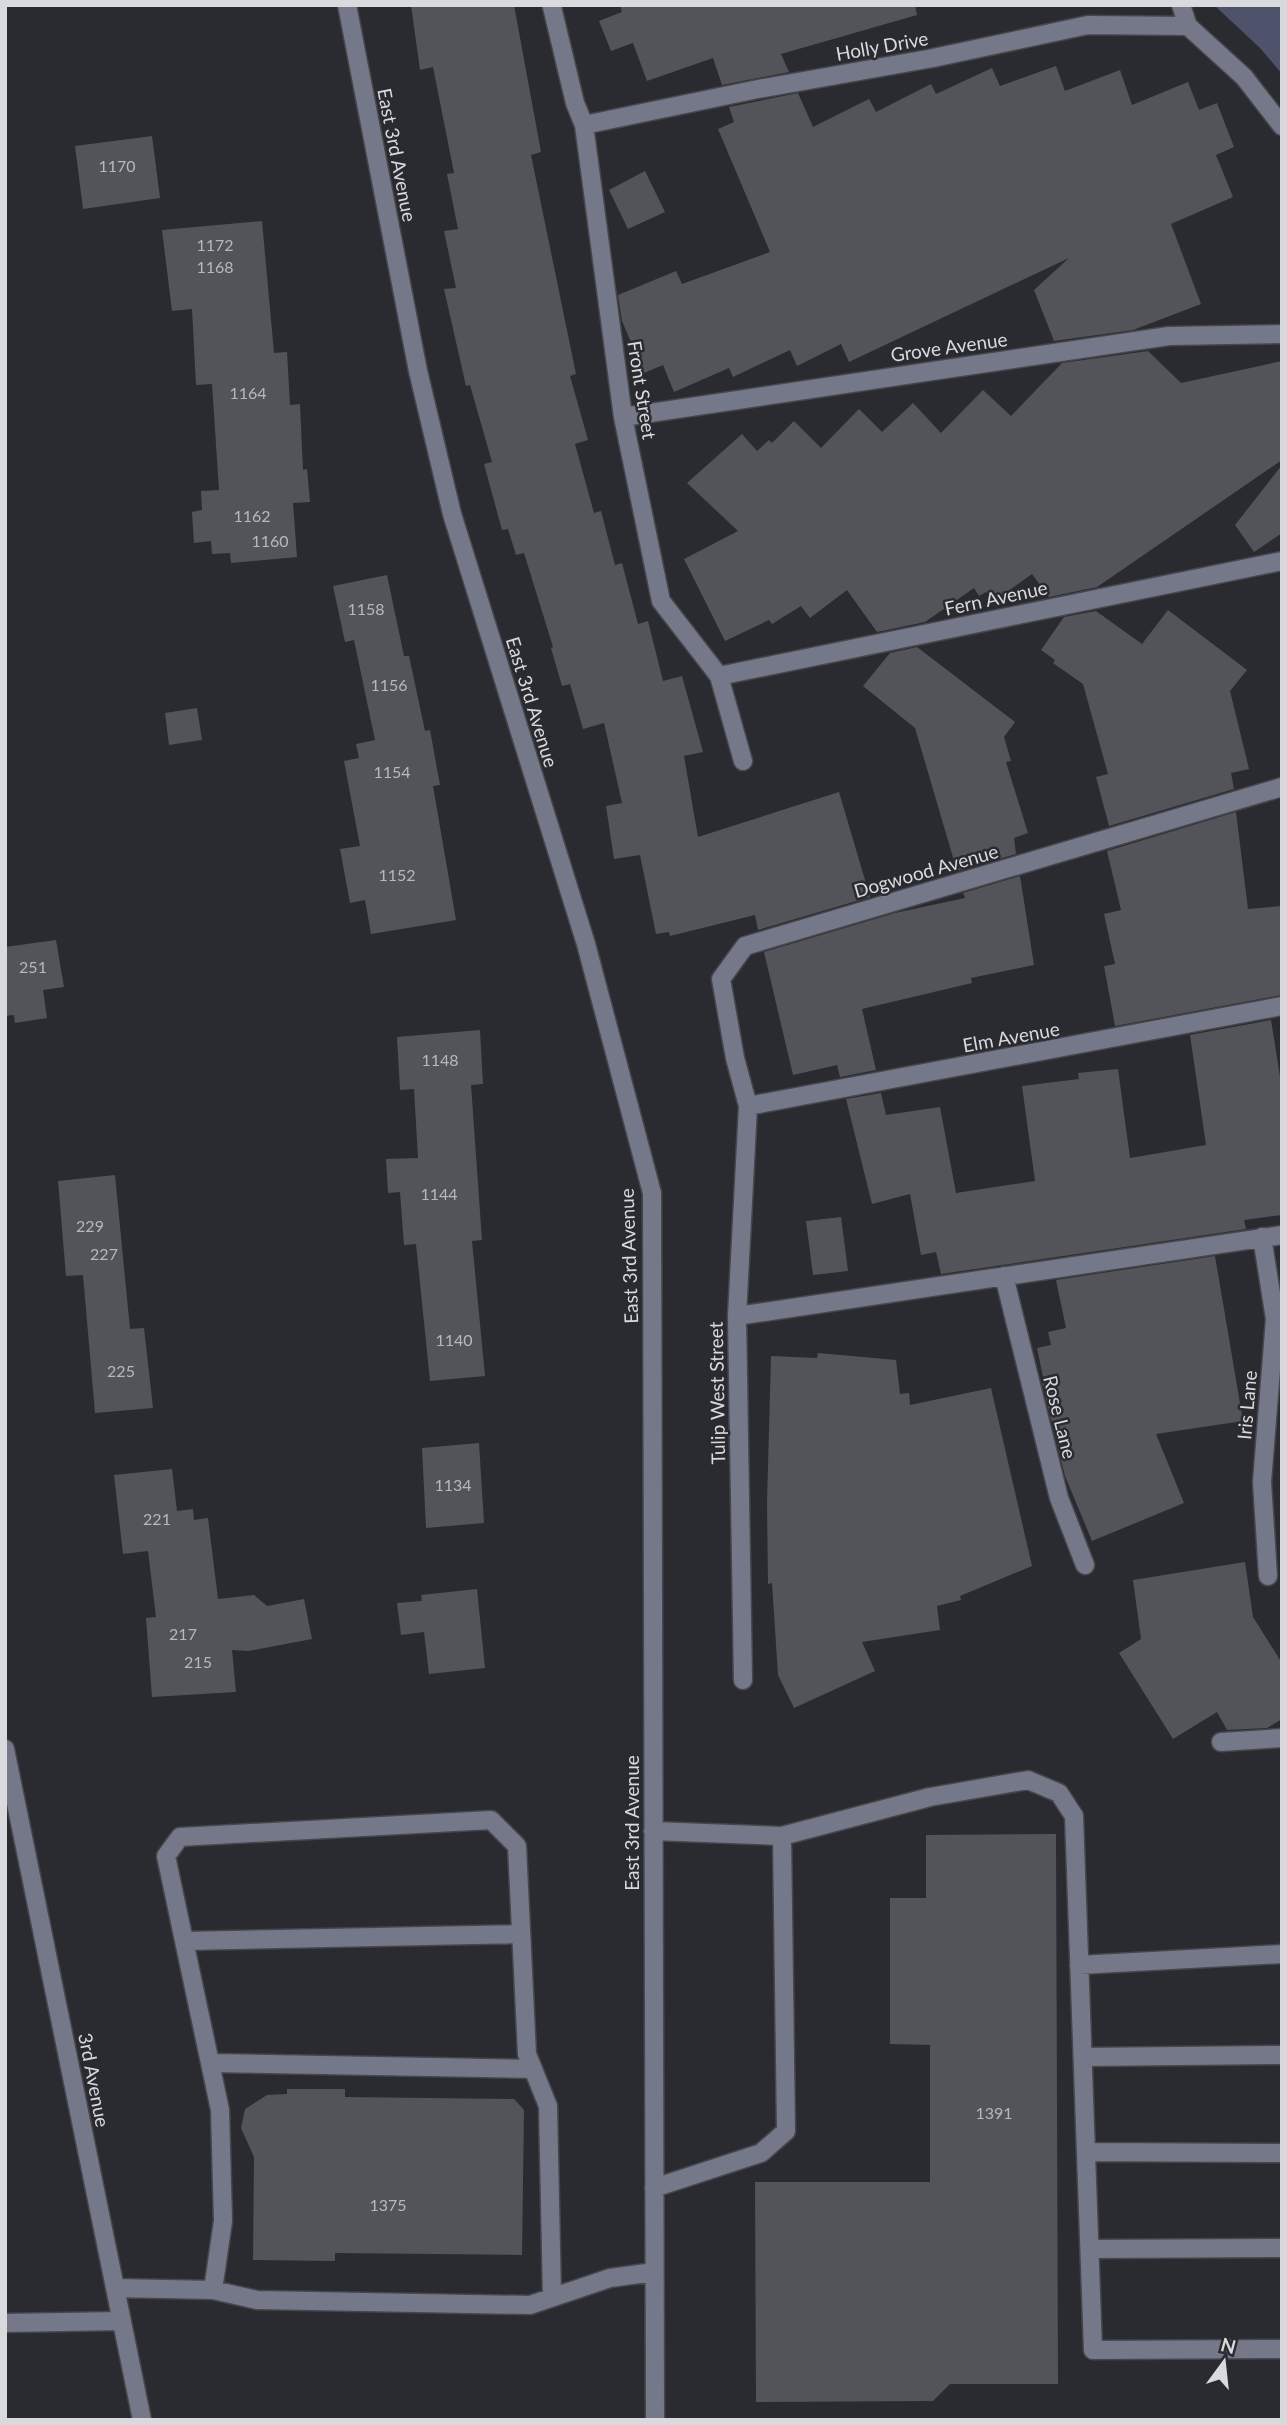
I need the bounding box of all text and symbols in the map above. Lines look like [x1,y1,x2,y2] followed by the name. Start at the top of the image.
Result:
[834,26,930,65] street label: Holly Drive
[373,86,422,224] street label: East 3rd Avenue
[98,156,136,175] house number: 1170
[196,235,234,254] house number: 1172
[196,257,234,276] house number: 1168
[889,327,1009,366] street label: Grove Avenue
[623,339,662,441] street label: Front Street
[229,383,267,402] house number: 1164
[233,506,271,525] house number: 1162
[251,531,289,550] house number: 1160
[942,575,1049,620] street label: Fern Avenue
[347,599,385,618] house number: 1158
[502,634,563,770] street label: East 3rd Avenue
[370,675,408,694] house number: 1156
[373,762,411,781] house number: 1154
[851,839,1001,902] street label: Dogwood Avenue
[378,865,416,884] house number: 1152
[19,957,47,976] house number: 251
[961,1017,1061,1056] street label: Elm Avenue
[421,1050,459,1069] house number: 1148
[420,1184,458,1203] house number: 1144
[615,1188,642,1324] street label: East 3rd Avenue
[76,1216,104,1235] house number: 229
[90,1244,118,1263] house number: 227
[704,1321,729,1465] street label: Tulip West Street
[435,1330,473,1349] house number: 1140
[107,1361,135,1380] house number: 225
[1232,1369,1261,1441] street label: Iris Lane
[1039,1373,1082,1461] street label: Rose Lane
[434,1475,472,1494] house number: 1134
[143,1509,171,1528] house number: 221
[169,1624,197,1643] house number: 217
[184,1652,212,1671] house number: 215
[620,1755,643,1891] street label: East 3rd Avenue
[74,2031,115,2129] street label: 3rd Avenue
[975,2103,1013,2122] house number: 1391
[369,2195,407,2214] house number: 1375
[1189,2327,1259,2397] north arrow
[1218,2332,1239,2358] text: N

